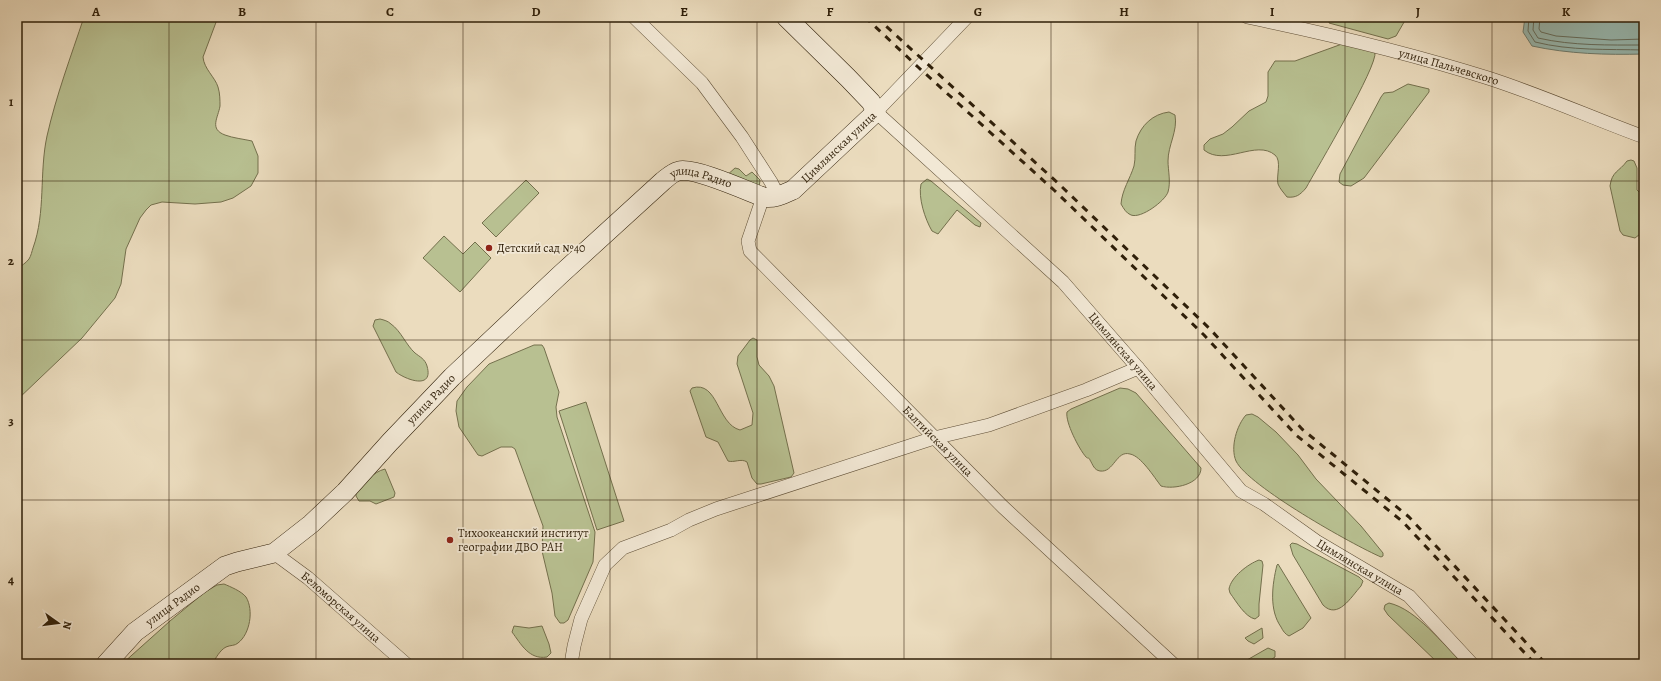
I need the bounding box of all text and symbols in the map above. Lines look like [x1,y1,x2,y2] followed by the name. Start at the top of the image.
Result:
[91,3,101,20] text: A
[238,3,246,20] text: B
[386,3,394,20] text: C
[531,3,541,20] text: D
[680,3,688,20] text: E
[827,3,834,20] text: F
[974,3,982,20] text: G
[1119,3,1129,20] text: H
[1270,3,1275,20] text: I
[1416,3,1420,20] text: J
[1562,3,1571,20] text: K
[1396,44,1501,89] street label: улица Пальчевского
[9,93,14,110] text: 1
[797,107,880,186] street label: Цимлянская улица
[666,162,734,192] street label: улица Радио
[497,240,585,256] place label: Детский сад №40
[484,243,494,253] marker: Детский сад №40
[8,252,15,269] text: 2
[1085,309,1162,394] street label: Цимлянская улица
[402,370,459,428] street label: улица Радио
[899,402,977,480] street label: Балтийская улица
[8,412,14,429] text: 3
[458,525,589,555] place label: Тихоокеанский институт географии ДВО РАН
[445,535,455,545] marker: Тихоокеанский институт географии ДВО РАН
[1314,535,1406,599] street label: Цимлянская улица
[298,568,384,646] street label: Беломорская улица
[8,571,14,588] text: 4
[141,579,203,630] street label: улица Радио
[38,603,78,643] north arrow
[59,620,75,631] text: N

